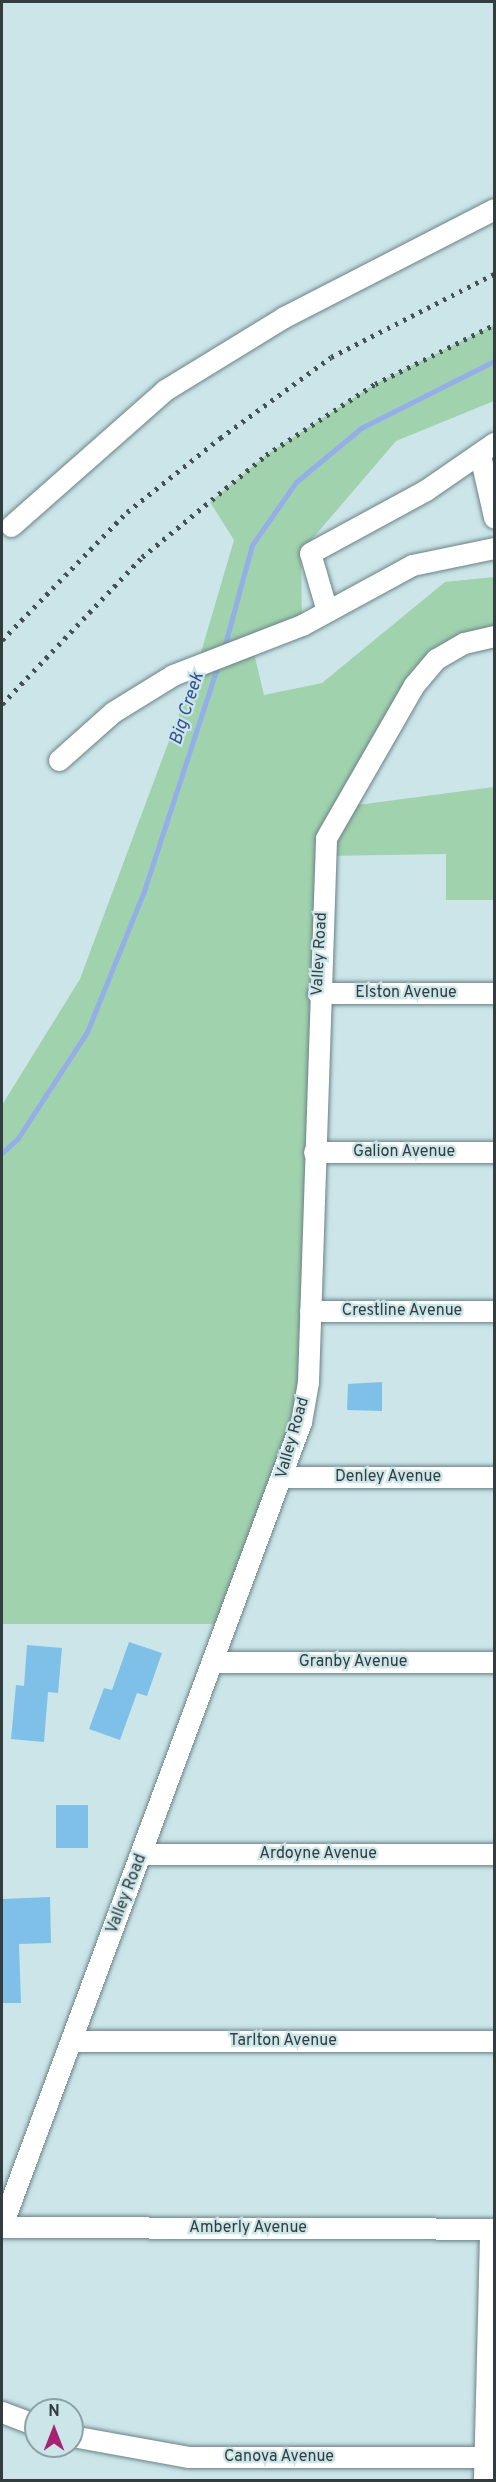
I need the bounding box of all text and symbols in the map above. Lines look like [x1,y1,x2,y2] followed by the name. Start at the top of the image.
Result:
[166,670,210,748] water label: Big Creek
[308,912,332,996] street label: Valley Road
[355,983,457,1003] street label: Elston Avenue
[353,1142,455,1162] street label: Galion Avenue
[341,1301,463,1321] street label: Crestline Avenue
[272,1395,314,1481] street label: Valley Road
[335,1467,441,1487] street label: Denley Avenue
[298,1652,408,1672] street label: Granby Avenue
[259,1844,377,1864] street label: Ardoyne Avenue
[103,1852,151,1936] street label: Valley Road
[229,2031,337,2051] street label: Tarlton Avenue
[189,2218,307,2238] street label: Amberly Avenue
[24,2398,84,2458] north arrow
[48,2402,60,2422] text: N
[224,2447,334,2467] street label: Canova Avenue

